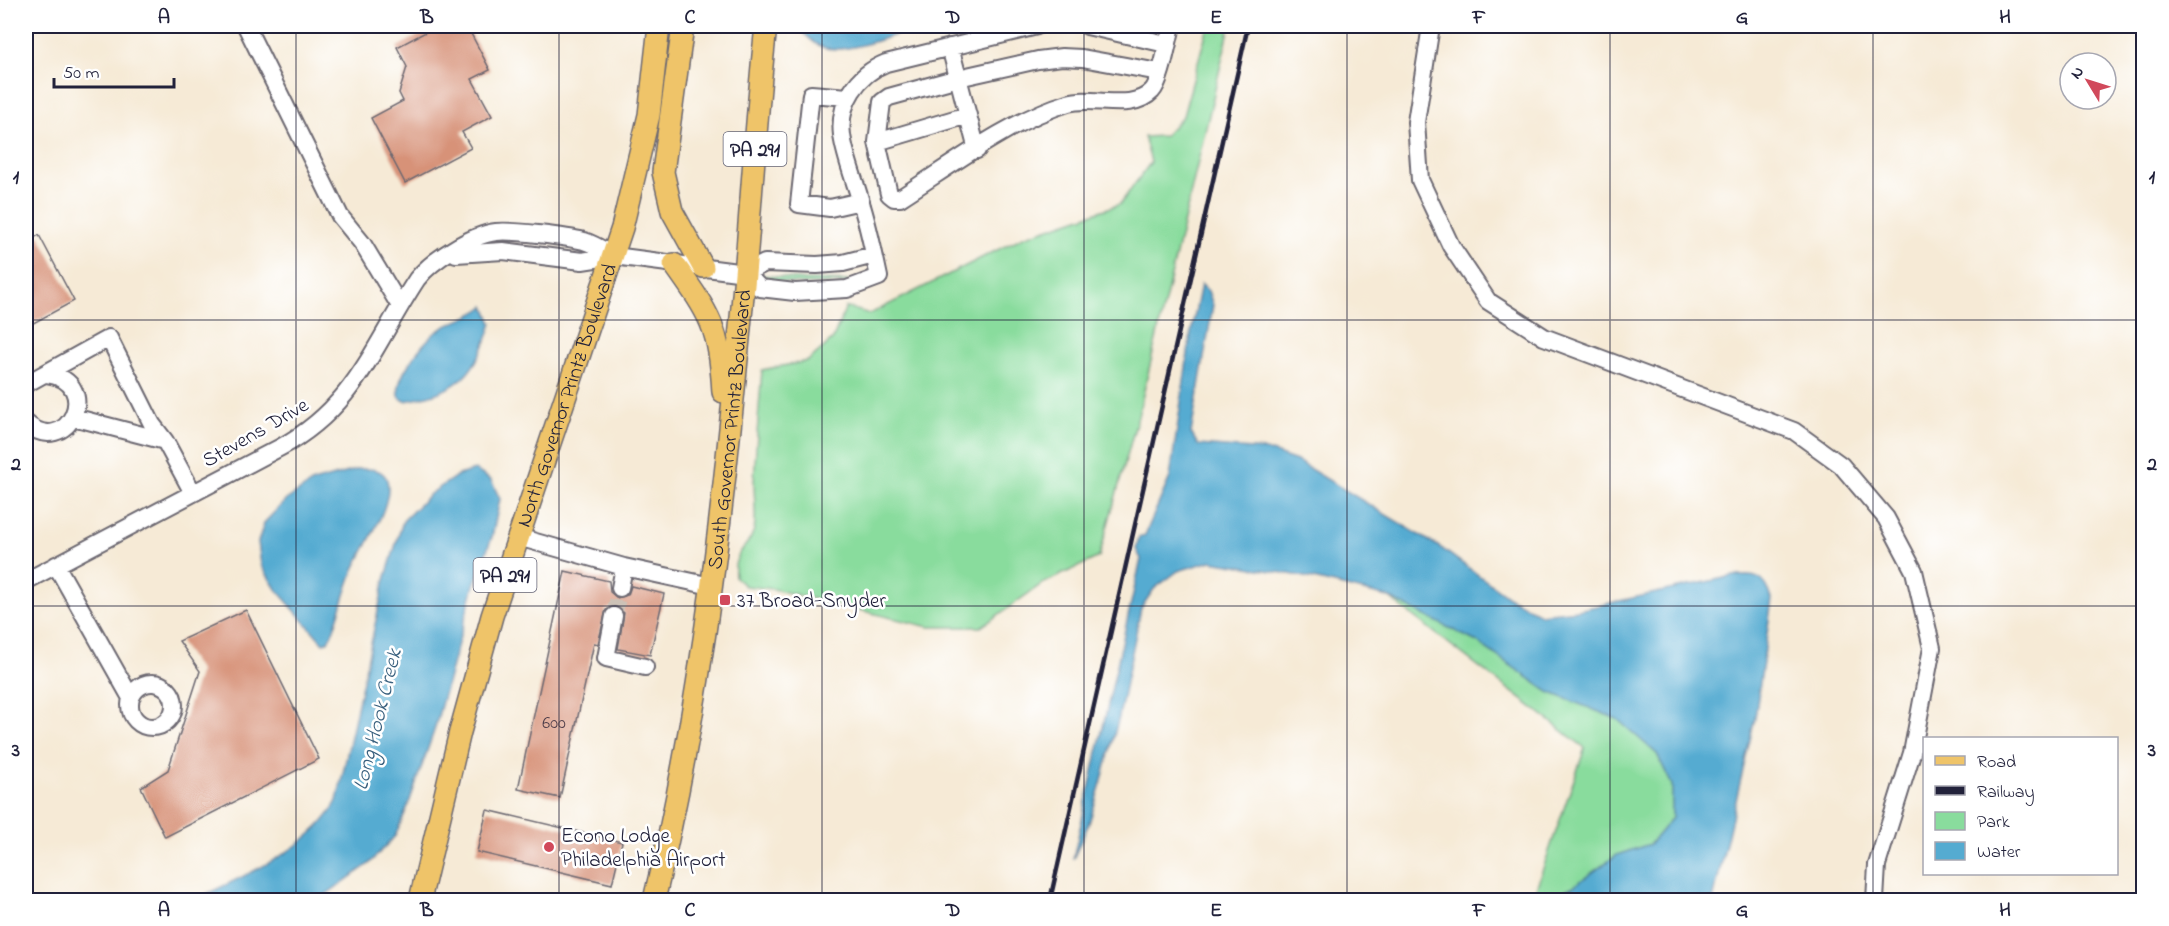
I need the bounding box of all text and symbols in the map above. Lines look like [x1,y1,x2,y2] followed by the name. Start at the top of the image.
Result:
[158,4,170,33] text: A
[419,4,434,33] text: B
[685,4,696,33] text: C
[945,4,960,33] text: D
[1210,4,1222,33] text: E
[1472,4,1486,33] text: F
[1736,4,1749,33] text: G
[1999,4,2011,33] text: H
[54,51,174,89] scale bar
[2058,51,2118,111] north arrow
[63,61,100,87] text: 50 m
[2065,61,2091,85] text: N
[724,132,786,166] road number: PA 291
[13,164,20,193] text: 1
[2149,164,2156,193] text: 1
[510,260,626,531] street label: North Governor Printz Boulevard
[701,288,761,571] street label: South Governor Printz Boulevard
[197,391,315,476] street label: Stevens Drive
[10,451,21,480] text: 2
[2146,451,2157,480] text: 2
[474,558,536,592] road number: PA 291
[737,587,887,619] place label: 37 Broad-Snyder
[718,593,732,607] marker: 37 Broad-Snyder
[346,645,412,794] water label: Long Hook Creek
[542,711,566,737] house number: 600
[11,737,20,766] text: 3
[1923,737,2118,875] legend
[2147,737,2156,766] text: 3
[1977,750,2016,776] text: Road
[1977,780,2034,806] text: Railway
[1977,810,2010,836] text: Park
[561,822,726,876] place label: Econo Lodge Philadelphia Airport
[542,840,556,854] marker: Econo Lodge Philadelphia Airport
[1977,840,2021,866] text: Water
[158,897,170,926] text: A
[419,897,434,926] text: B
[685,897,696,926] text: C
[945,897,960,926] text: D
[1210,897,1222,926] text: E
[1472,897,1486,926] text: F
[1736,897,1749,926] text: G
[1999,897,2011,926] text: H

